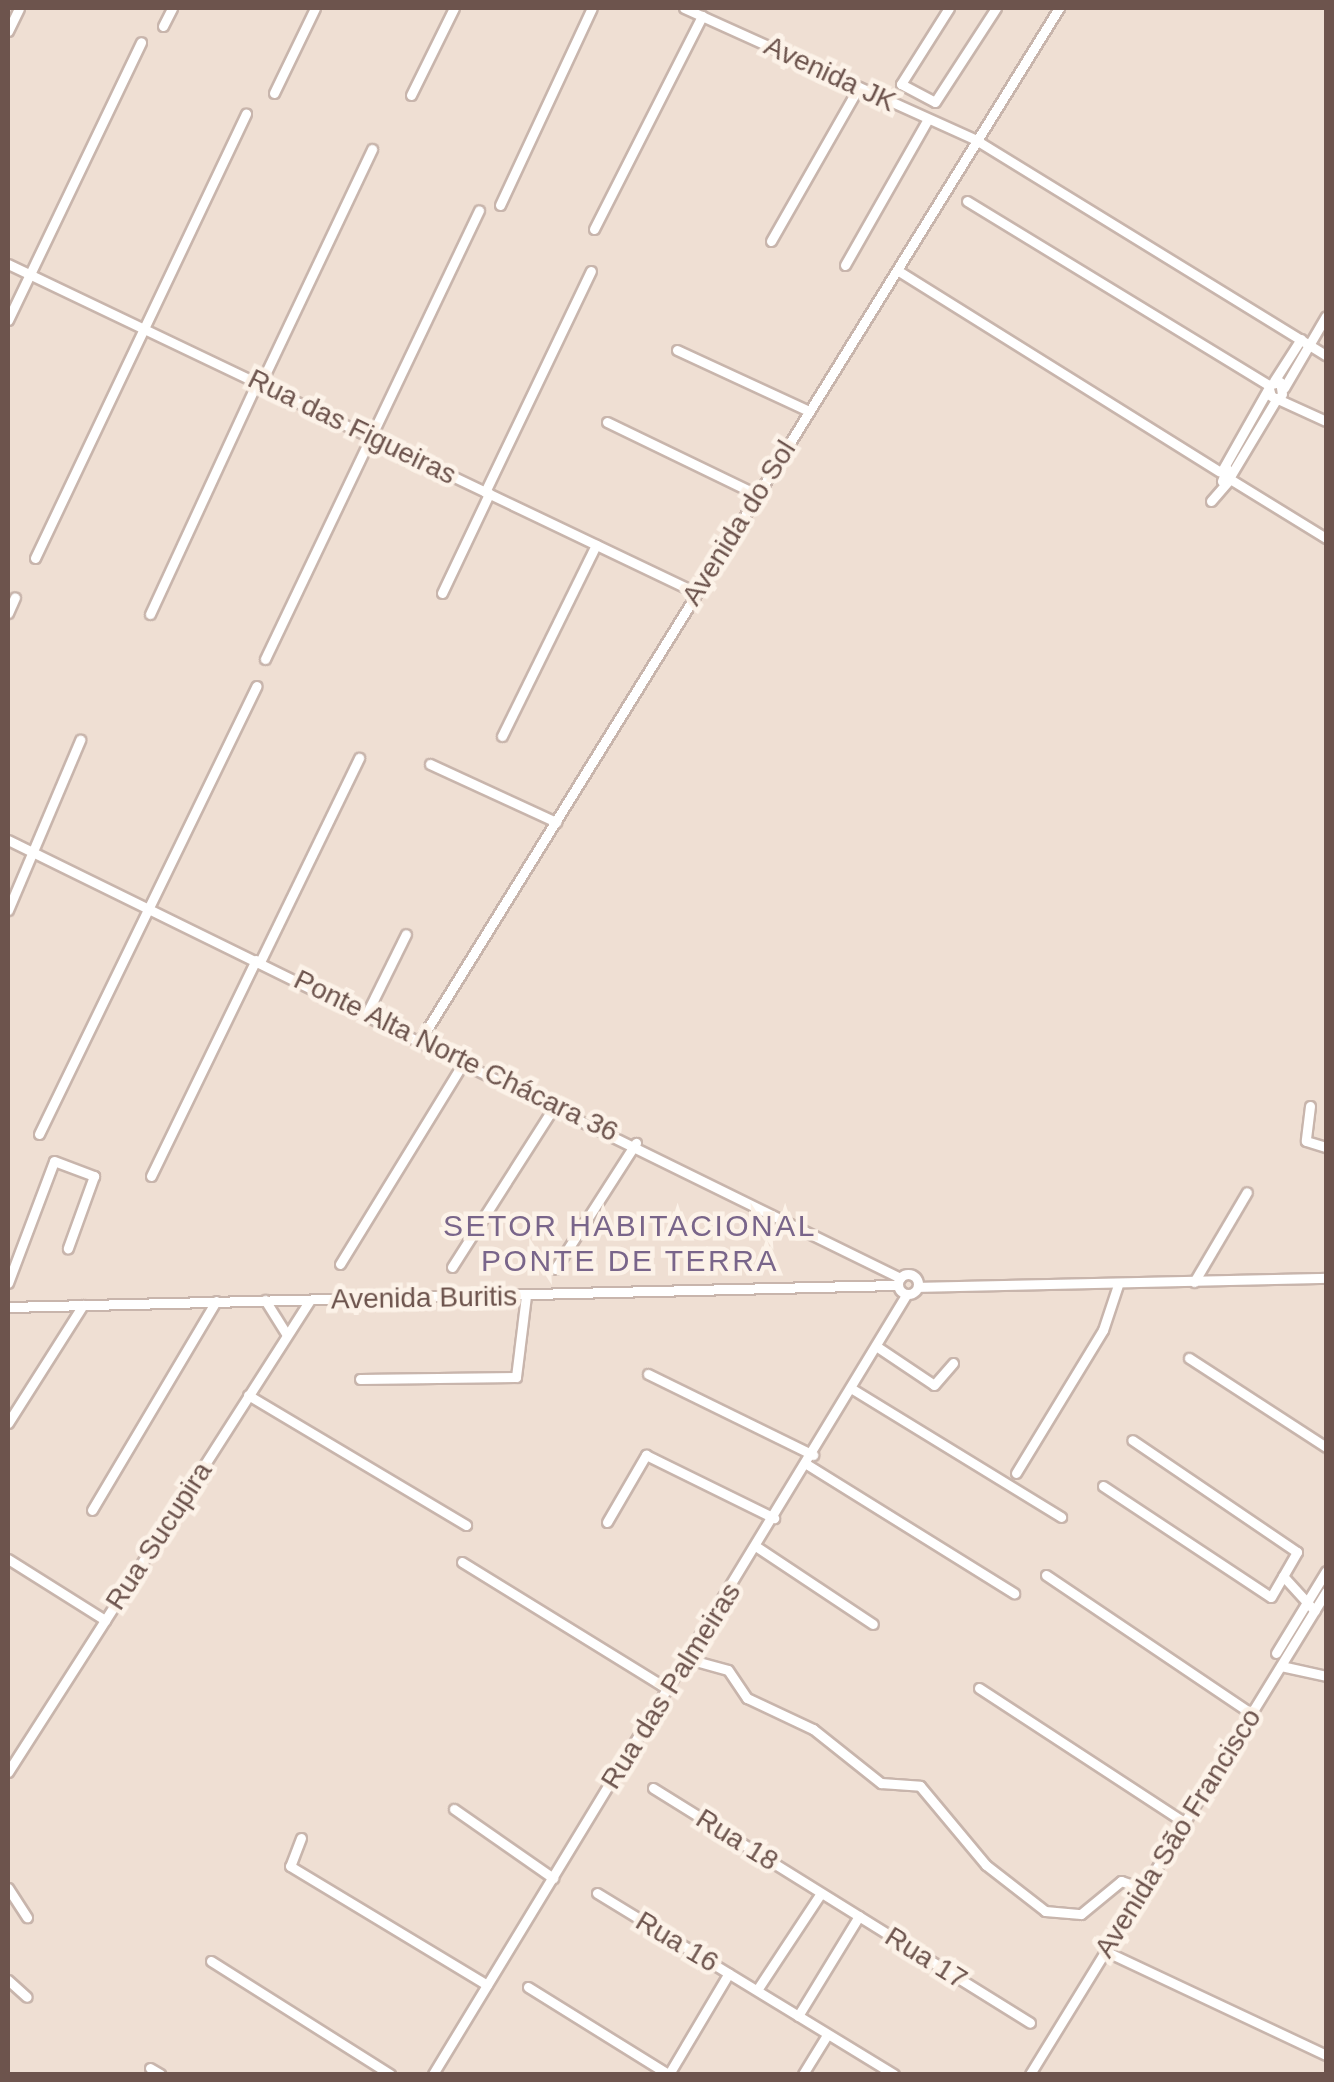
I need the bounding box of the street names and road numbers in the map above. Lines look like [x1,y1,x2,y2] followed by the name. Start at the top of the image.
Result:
[759,29,901,119] street label: Avenida JK
[243,362,461,492] street label: Rua das Figueiras
[675,434,803,612] street label: Avenida do Sol
[288,962,624,1150] street label: Ponte Alta Norte Chácara 36
[331,1280,517,1316] street label: Avenida Buritis
[99,1456,219,1616] street label: Rua Sucupira
[594,1577,748,1795] street label: Rua das Palmeiras
[1088,1702,1268,1964] street label: Avenida São Francisco
[690,1802,784,1878] street label: Rua 18
[630,1904,724,1980] street label: Rua 16
[879,1920,973,1996] street label: Rua 17

